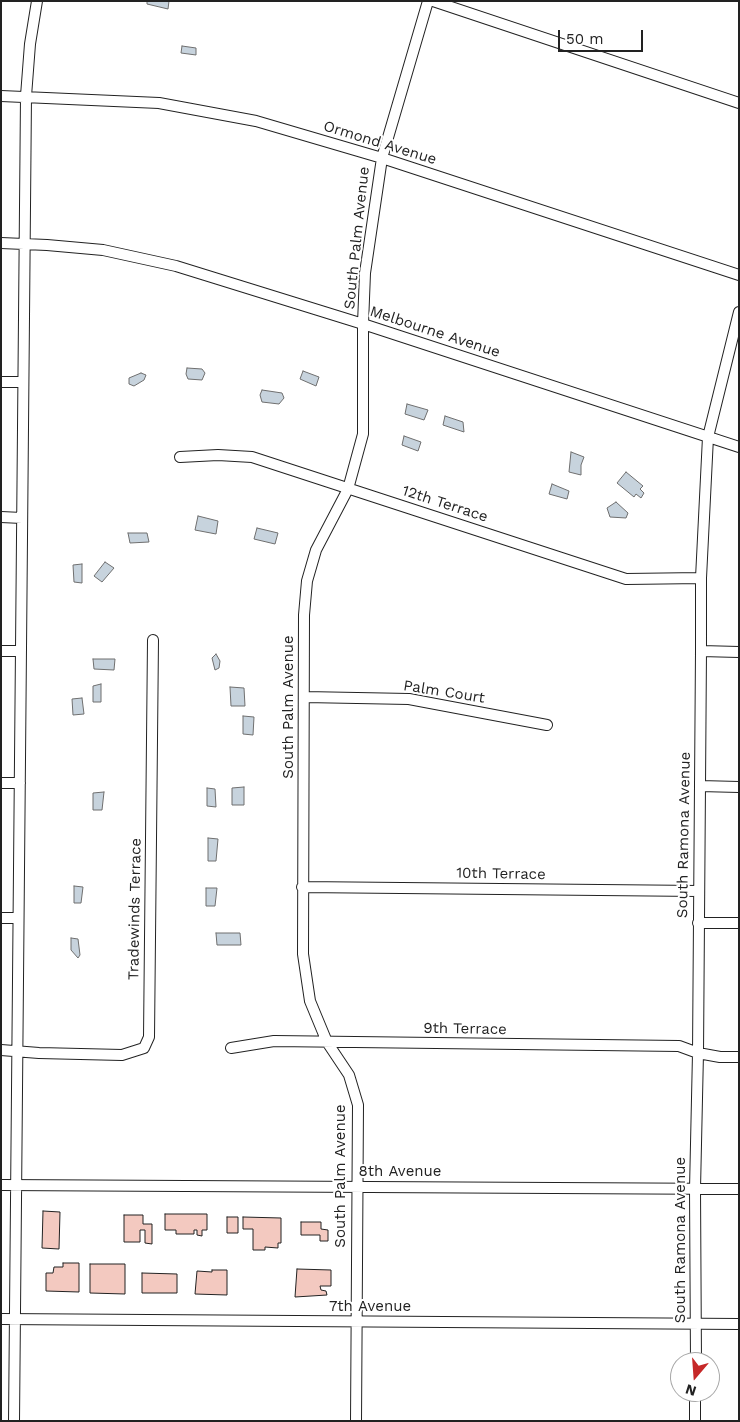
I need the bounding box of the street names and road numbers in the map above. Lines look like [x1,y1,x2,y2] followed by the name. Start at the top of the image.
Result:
[321,117,439,169] street label: Ormond Avenue
[341,166,373,310] street label: South Palm Avenue
[368,302,502,362] street label: Melbourne Avenue
[400,482,490,526] street label: 12th Terrace
[280,635,298,779] street label: South Palm Avenue
[402,677,486,707] street label: Palm Court
[674,752,694,918] street label: South Ramona Avenue
[125,838,145,980] street label: Tradewinds Terrace
[456,864,546,884] street label: 10th Terrace
[423,1019,507,1039] street label: 9th Terrace
[332,1104,350,1248] street label: South Palm Avenue
[672,1157,690,1323] street label: South Ramona Avenue
[359,1163,441,1181] street label: 8th Avenue
[329,1298,411,1316] street label: 7th Avenue

